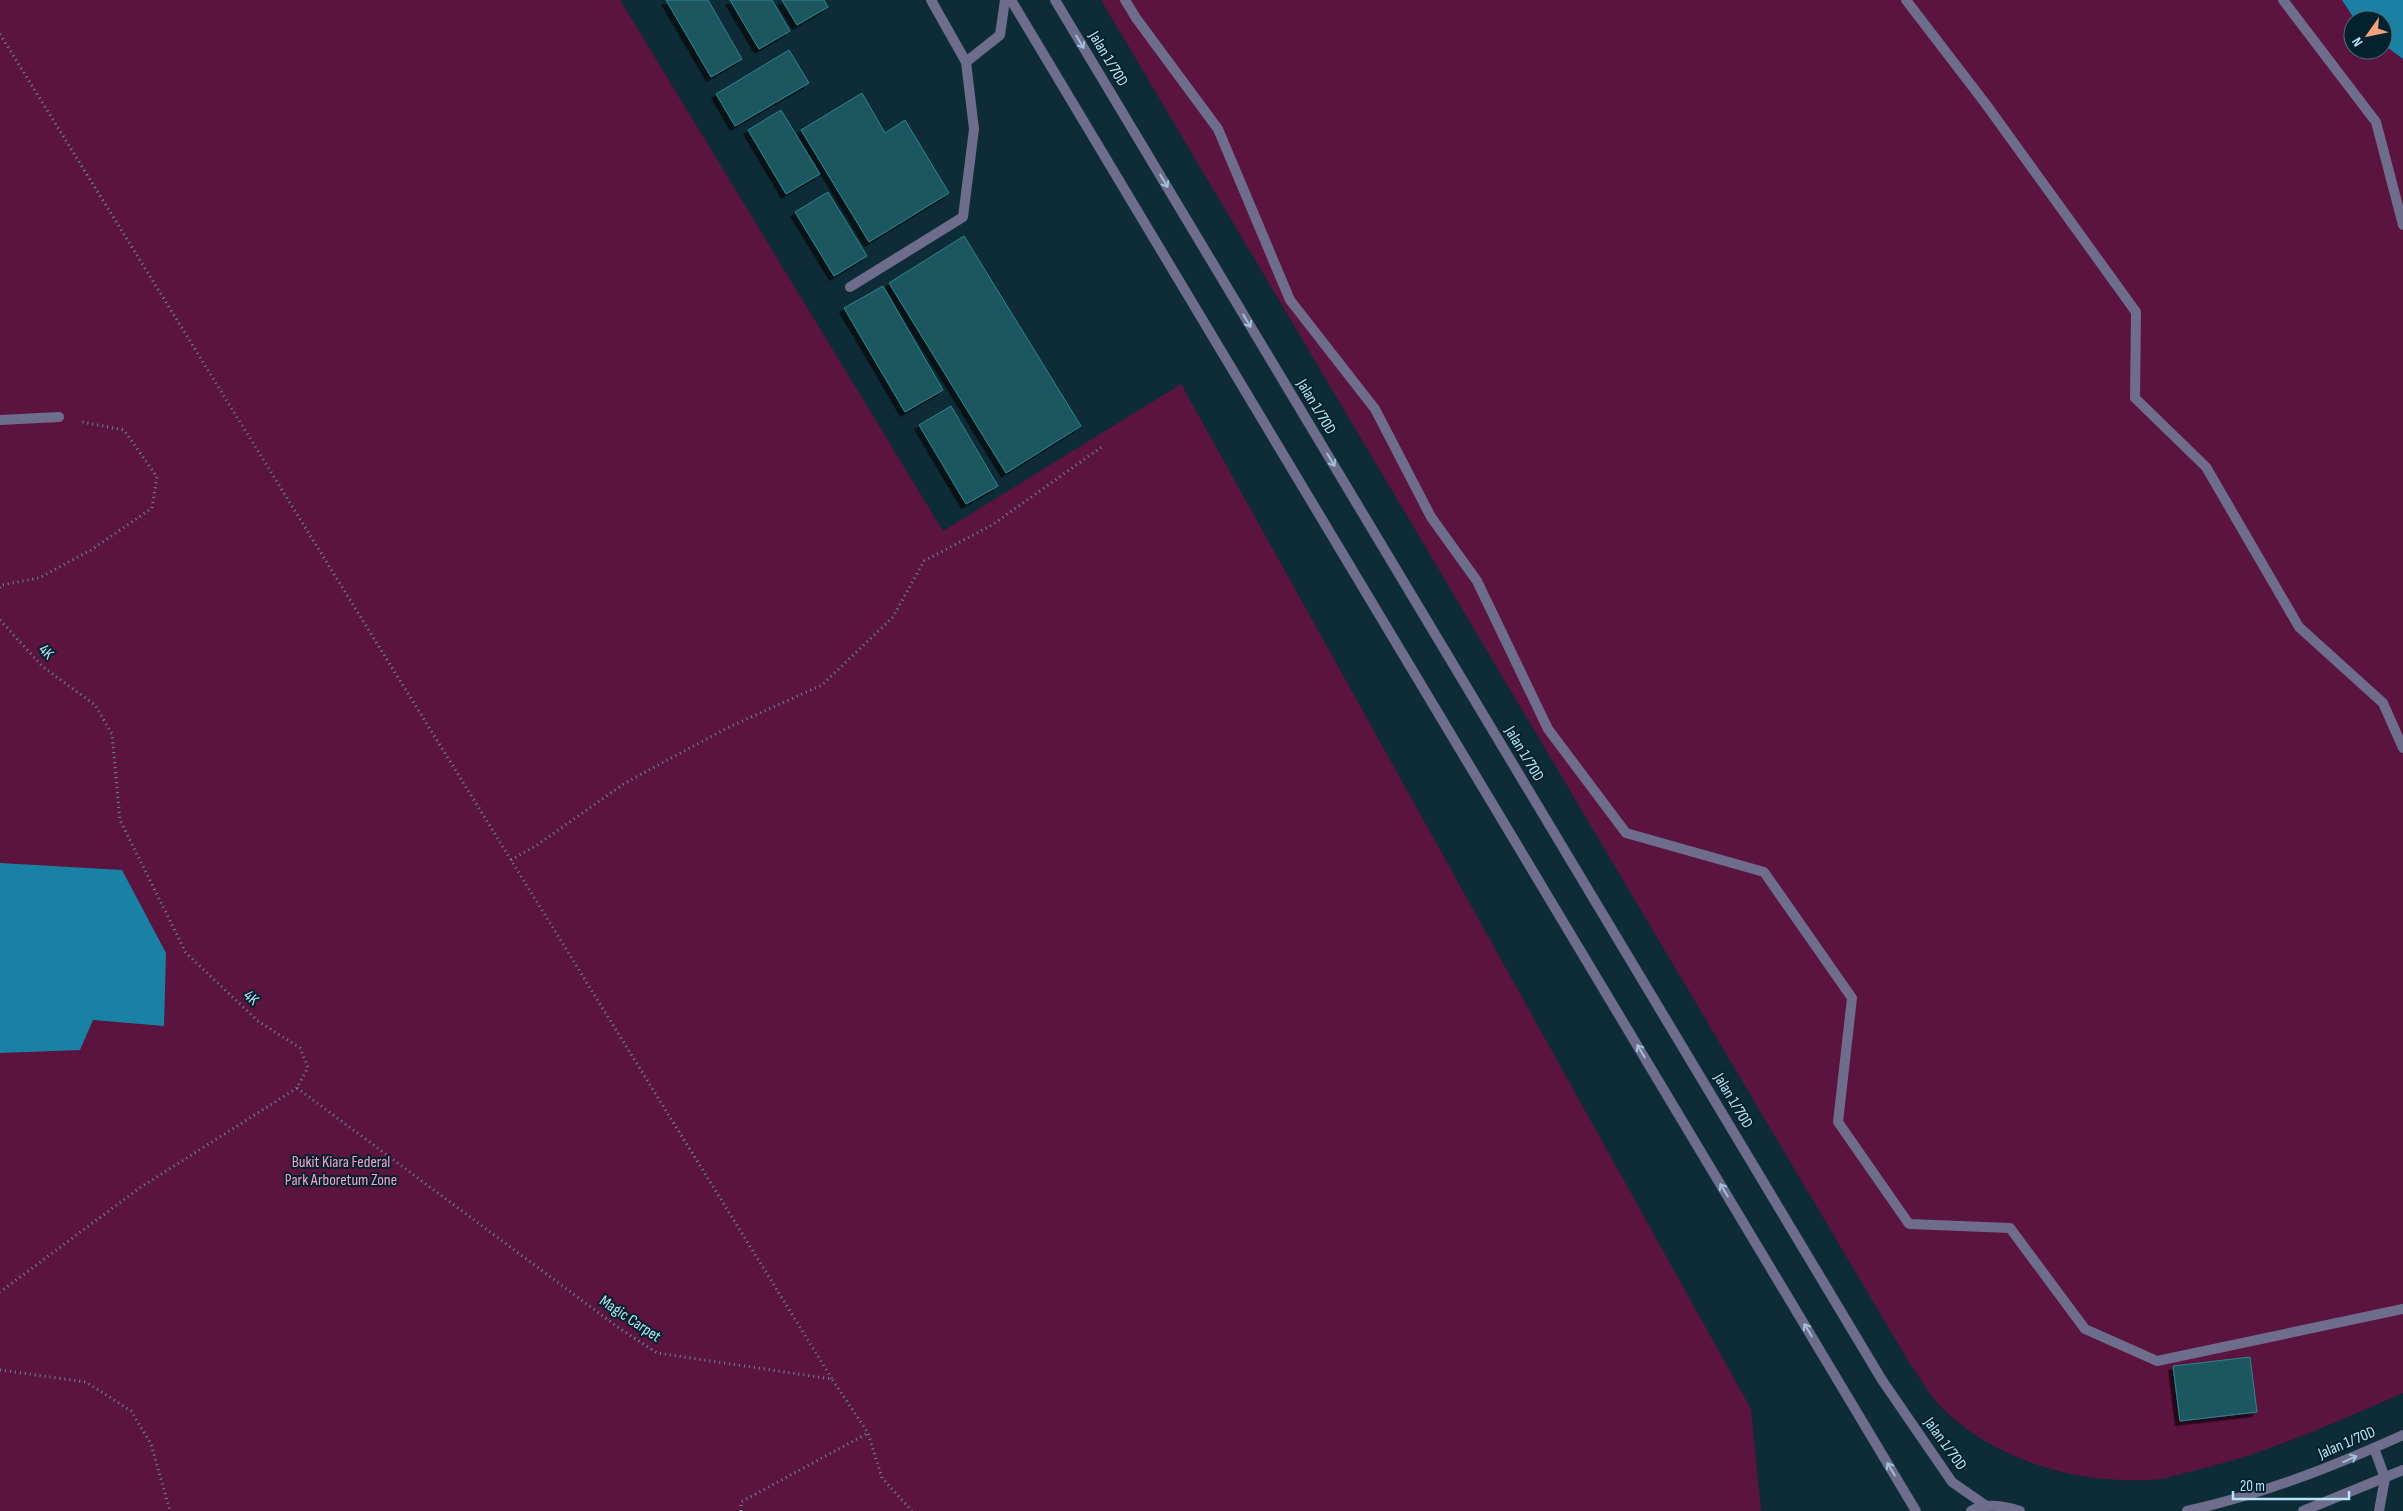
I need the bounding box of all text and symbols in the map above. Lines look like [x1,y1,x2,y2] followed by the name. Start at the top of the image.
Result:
[2343,10,2393,60] north arrow
[1084,27,1132,90] street label: Jalan 1/70D
[1076,34,1086,48] one-way arrow
[2348,34,2367,50] text: N
[1159,174,1169,188] one-way arrow
[1243,313,1253,327] one-way arrow
[1292,375,1340,438] street label: Jalan 1/70D
[1326,453,1336,467] one-way arrow
[34,640,58,664] street label: 4K
[1500,722,1548,785] street label: Jalan 1/70D
[239,986,263,1010] street label: 4K
[1635,1044,1645,1058] one-way arrow
[1709,1069,1757,1132] street label: Jalan 1/70D
[285,1153,397,1190] park label: Bukit Kiara Federal Park Arboretum Zone
[1719,1184,1729,1198] one-way arrow
[596,1292,664,1347] street label: Magic Carpet
[1802,1323,1812,1337] one-way arrow
[1919,1413,1971,1474] street label: Jalan 1/70D
[2315,1422,2379,1464] street label: Jalan 1/70D
[2342,1454,2357,1464] one-way arrow
[1886,1463,1896,1477] one-way arrow
[2233,1468,2349,1500] scale bar
[2240,1477,2265,1496] text: 20 m

